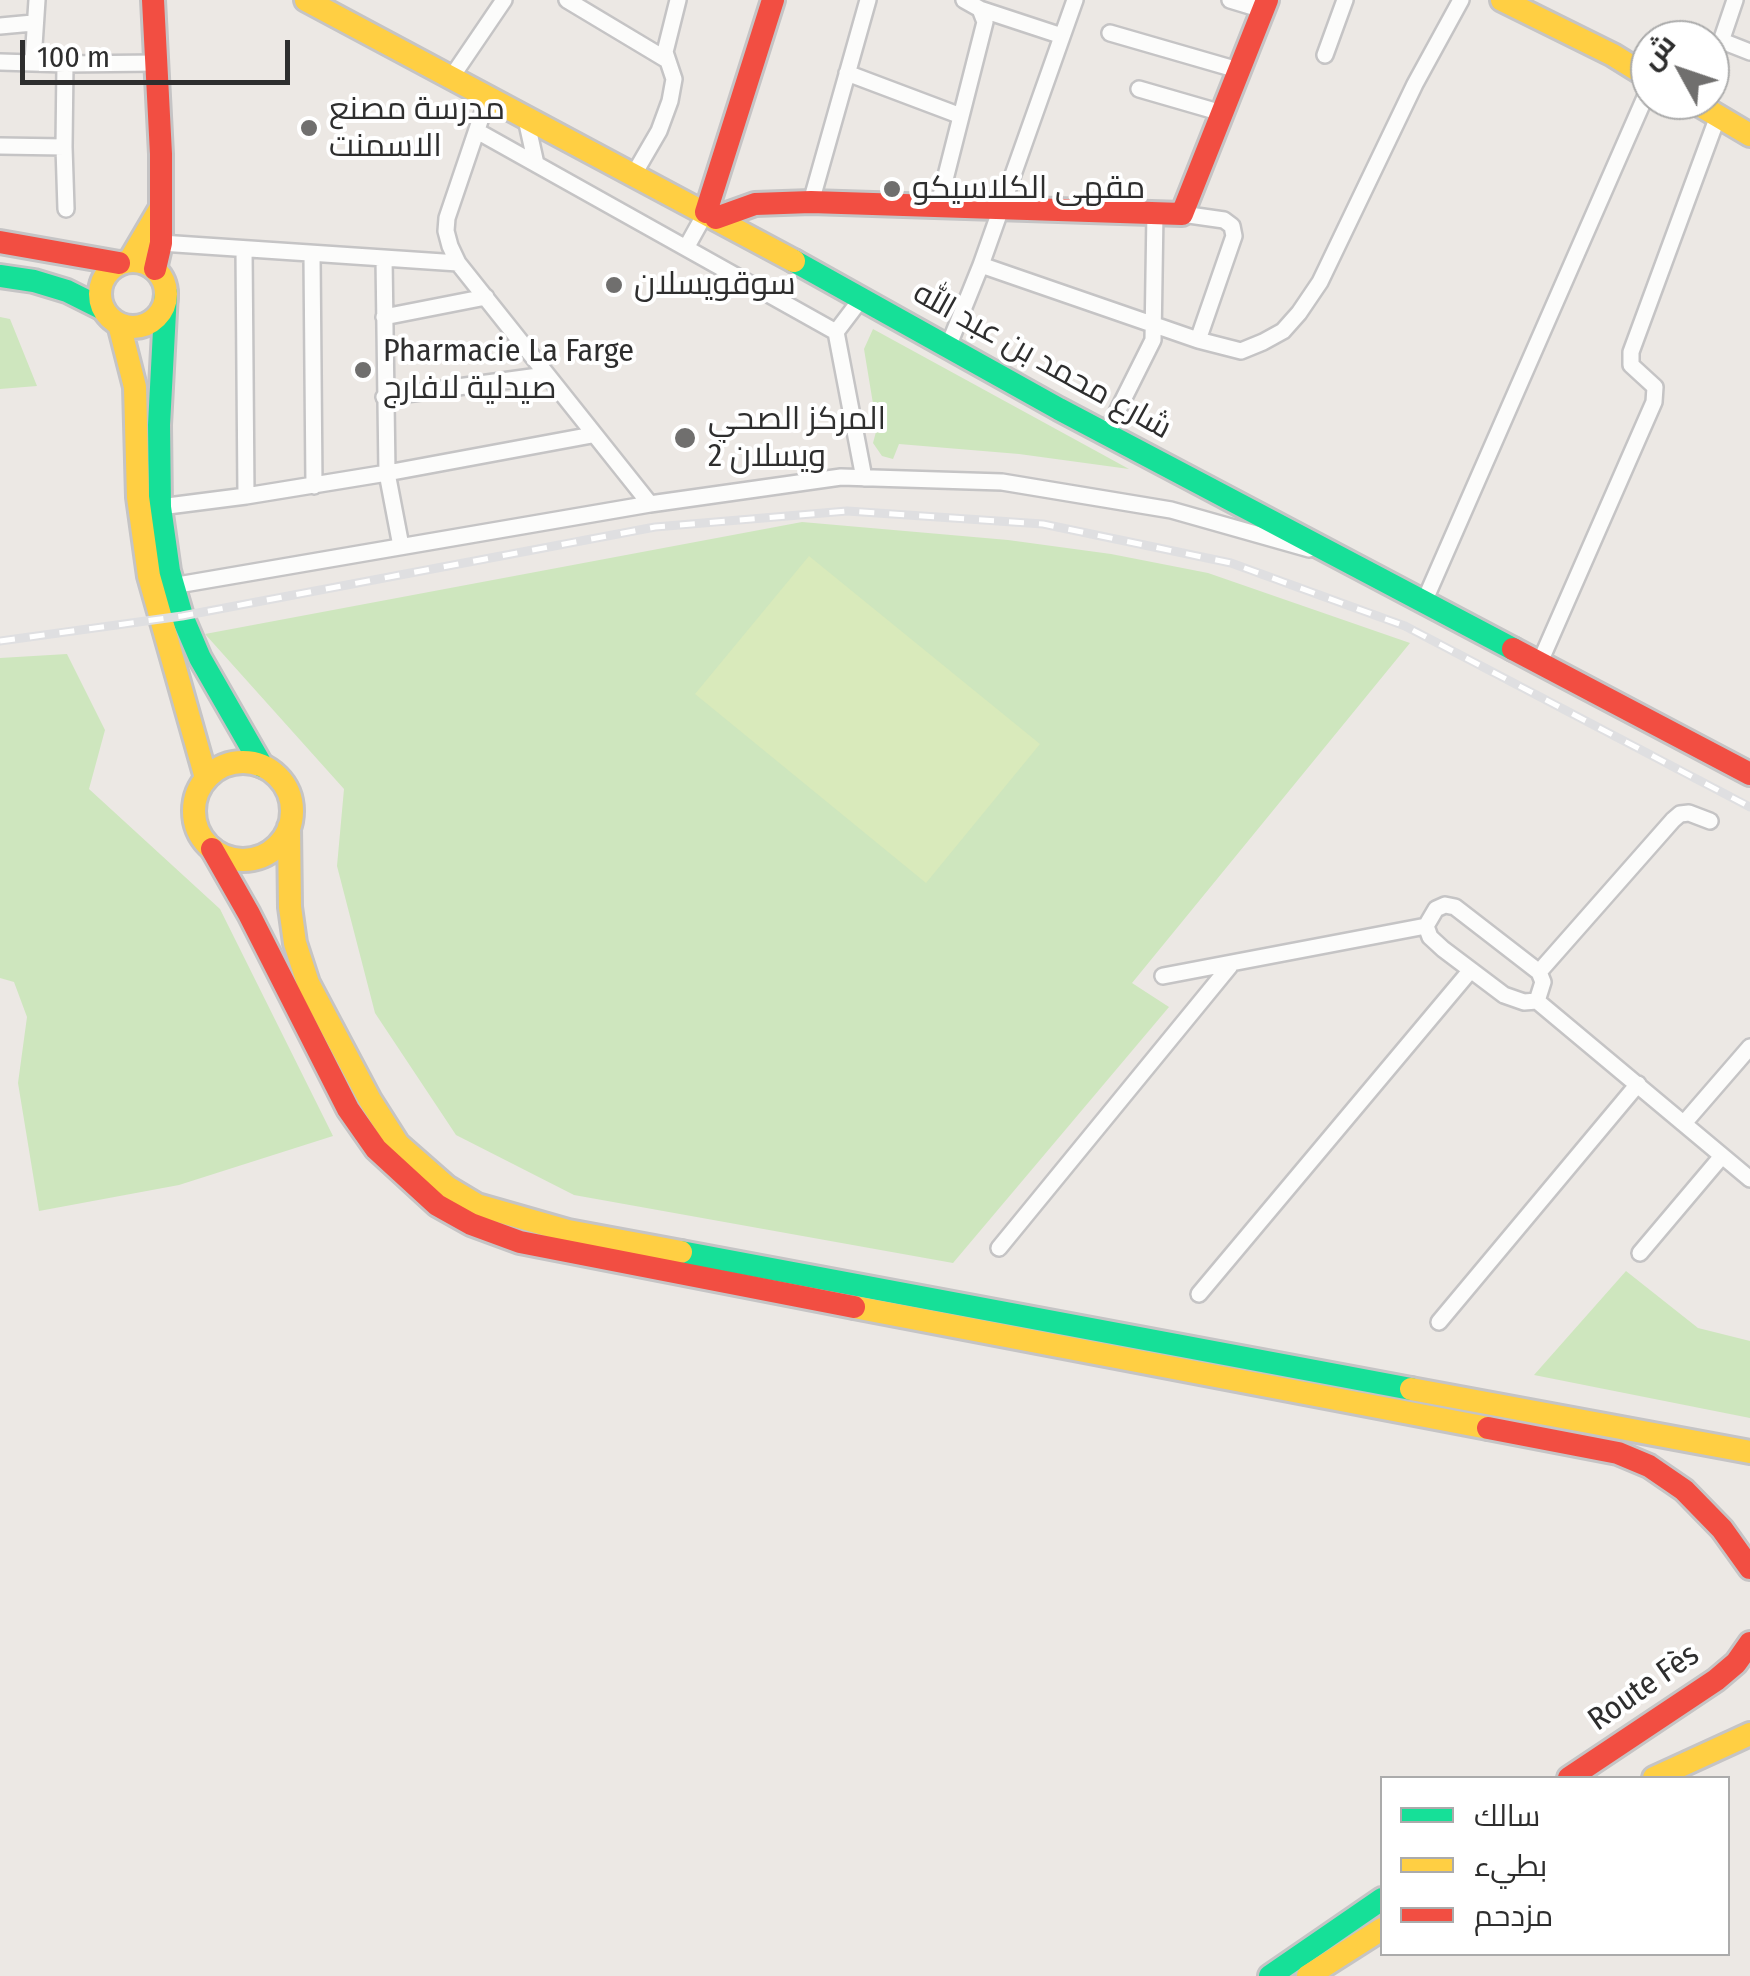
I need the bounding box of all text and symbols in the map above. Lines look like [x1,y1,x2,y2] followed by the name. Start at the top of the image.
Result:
[25,20,295,82] scale bar
[1630,20,1730,120] north arrow
[1634,27,1682,76] text: ش
[37,39,110,75] text: 100 m
[329,91,505,166] place label: مدرسة مصنع الاسمنت
[298,117,320,139] marker: مدرسة مصنع الاسمنت
[912,170,1145,208] place label: مقهى الكلاسيكو
[881,178,903,200] marker: مقهى الكلاسيكو
[634,266,796,304] place label: سوقويسلان
[603,274,625,296] marker: سوقويسلان
[906,274,1178,448] street label: شارع محمد بن عبد الله
[383,333,634,408] place label: Pharmacie La Farge صيدلية لافارج
[352,359,374,381] marker: Pharmacie La Farge صيدلية لافارج
[708,401,886,476] place label: المركز الصحي ويسلان 2
[672,425,698,451] marker: المركز الصحي ويسلان 2
[1581,1636,1707,1740] street label: Route Fès
[1380,1776,1730,1956] legend
[1474,1798,1540,1834] text: سالك
[1474,1848,1547,1884] text: بطيء
[1474,1898,1553,1934] text: مزدحم

